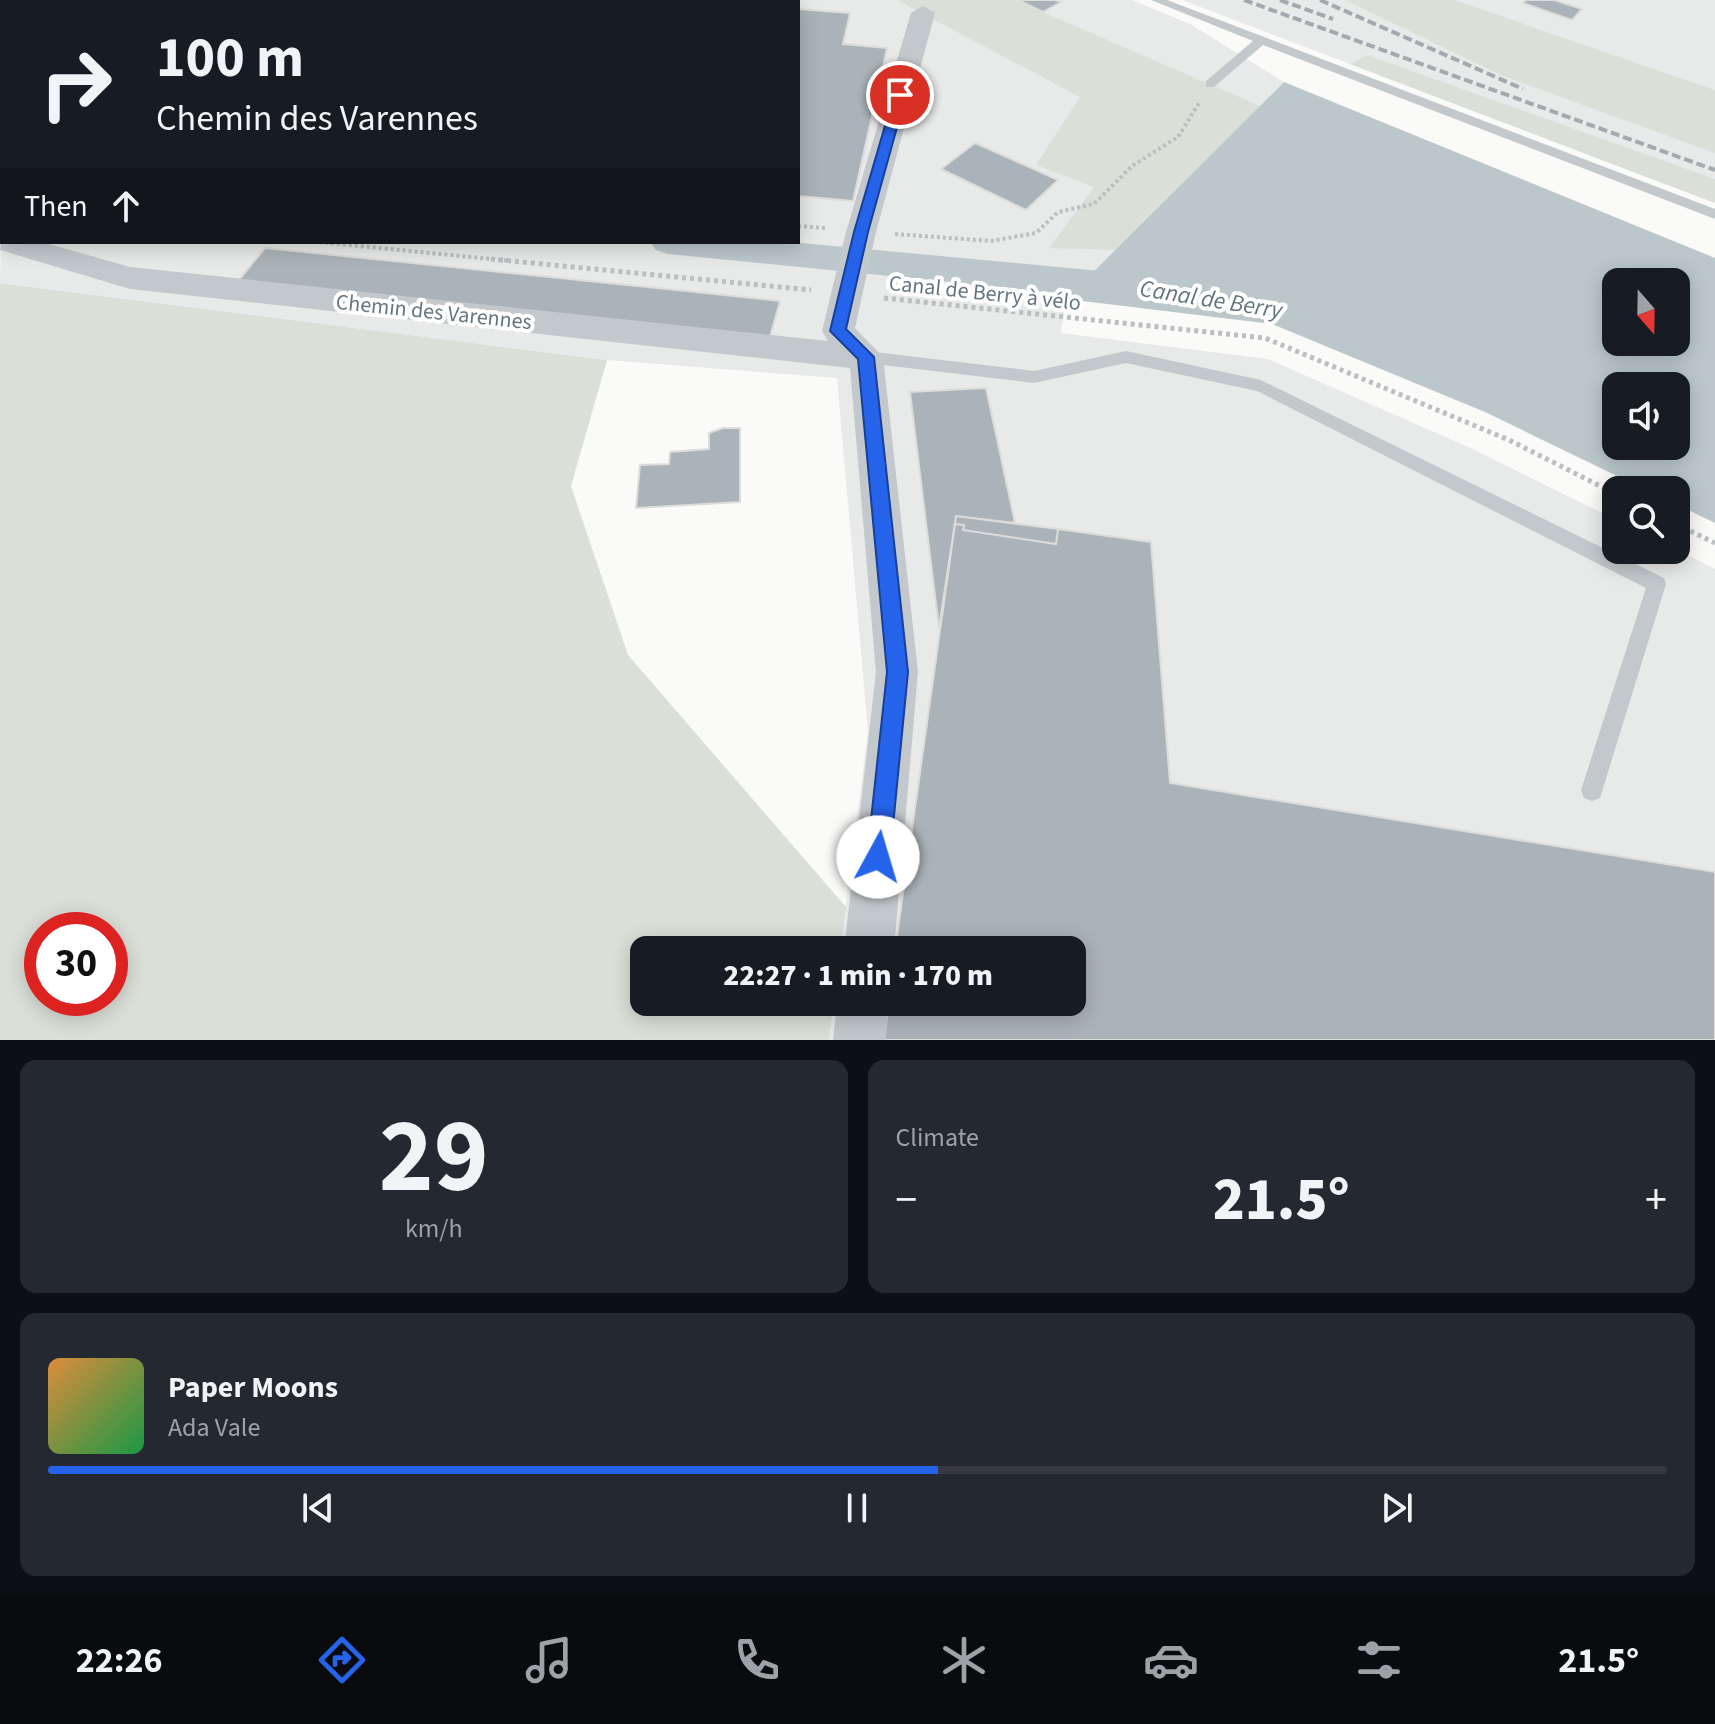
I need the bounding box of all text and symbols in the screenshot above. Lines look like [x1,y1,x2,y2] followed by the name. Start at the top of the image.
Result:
[156,19,304,98] text: 100 m
[24,32,128,136] icon: right
[866,61,934,129] pin
[878,73,922,117] icon: arrive
[156,93,478,144] text: Chemin des Varennes
[104,184,148,228] icon: ahead
[24,185,88,228] text: Then
[887,267,1082,319] street label: Canal de Berry à vélo
[1602,268,1690,356] north arrow
[1602,268,1690,564] map controls
[1137,271,1286,328] water label: Canal de Berry
[334,286,533,338] street label: Chemin des Varennes
[1602,372,1690,460] button: sound
[1602,476,1690,564] button: search
[836,815,920,899] position arrow
[24,912,128,1016] speed limit sign: 30
[723,954,993,997] text: 22:27 · 1 min · 170 m
[379,1084,489,1232] text: 29
[896,1119,979,1156] text: Climate
[1213,1158,1350,1243] text: 21.5°
[896,1169,917,1232] text: −
[1645,1169,1667,1232] text: +
[405,1210,463,1247] text: km/h
[168,1366,338,1409] text: Paper Moons
[168,1409,260,1446] text: Ada Vale
[296,1486,340,1530] icon: previous
[835,1486,879,1530] icon: pause
[1375,1486,1419,1530] icon: next
[314,1632,370,1688] icon: directions
[521,1632,577,1688] icon: music
[729,1632,785,1688] icon: phone
[936,1632,992,1688] icon: climate
[1143,1632,1199,1688] icon: car
[1351,1632,1407,1688] icon: filters
[76,1635,163,1686] text: 22:26
[1558,1635,1639,1686] text: 21.5°

